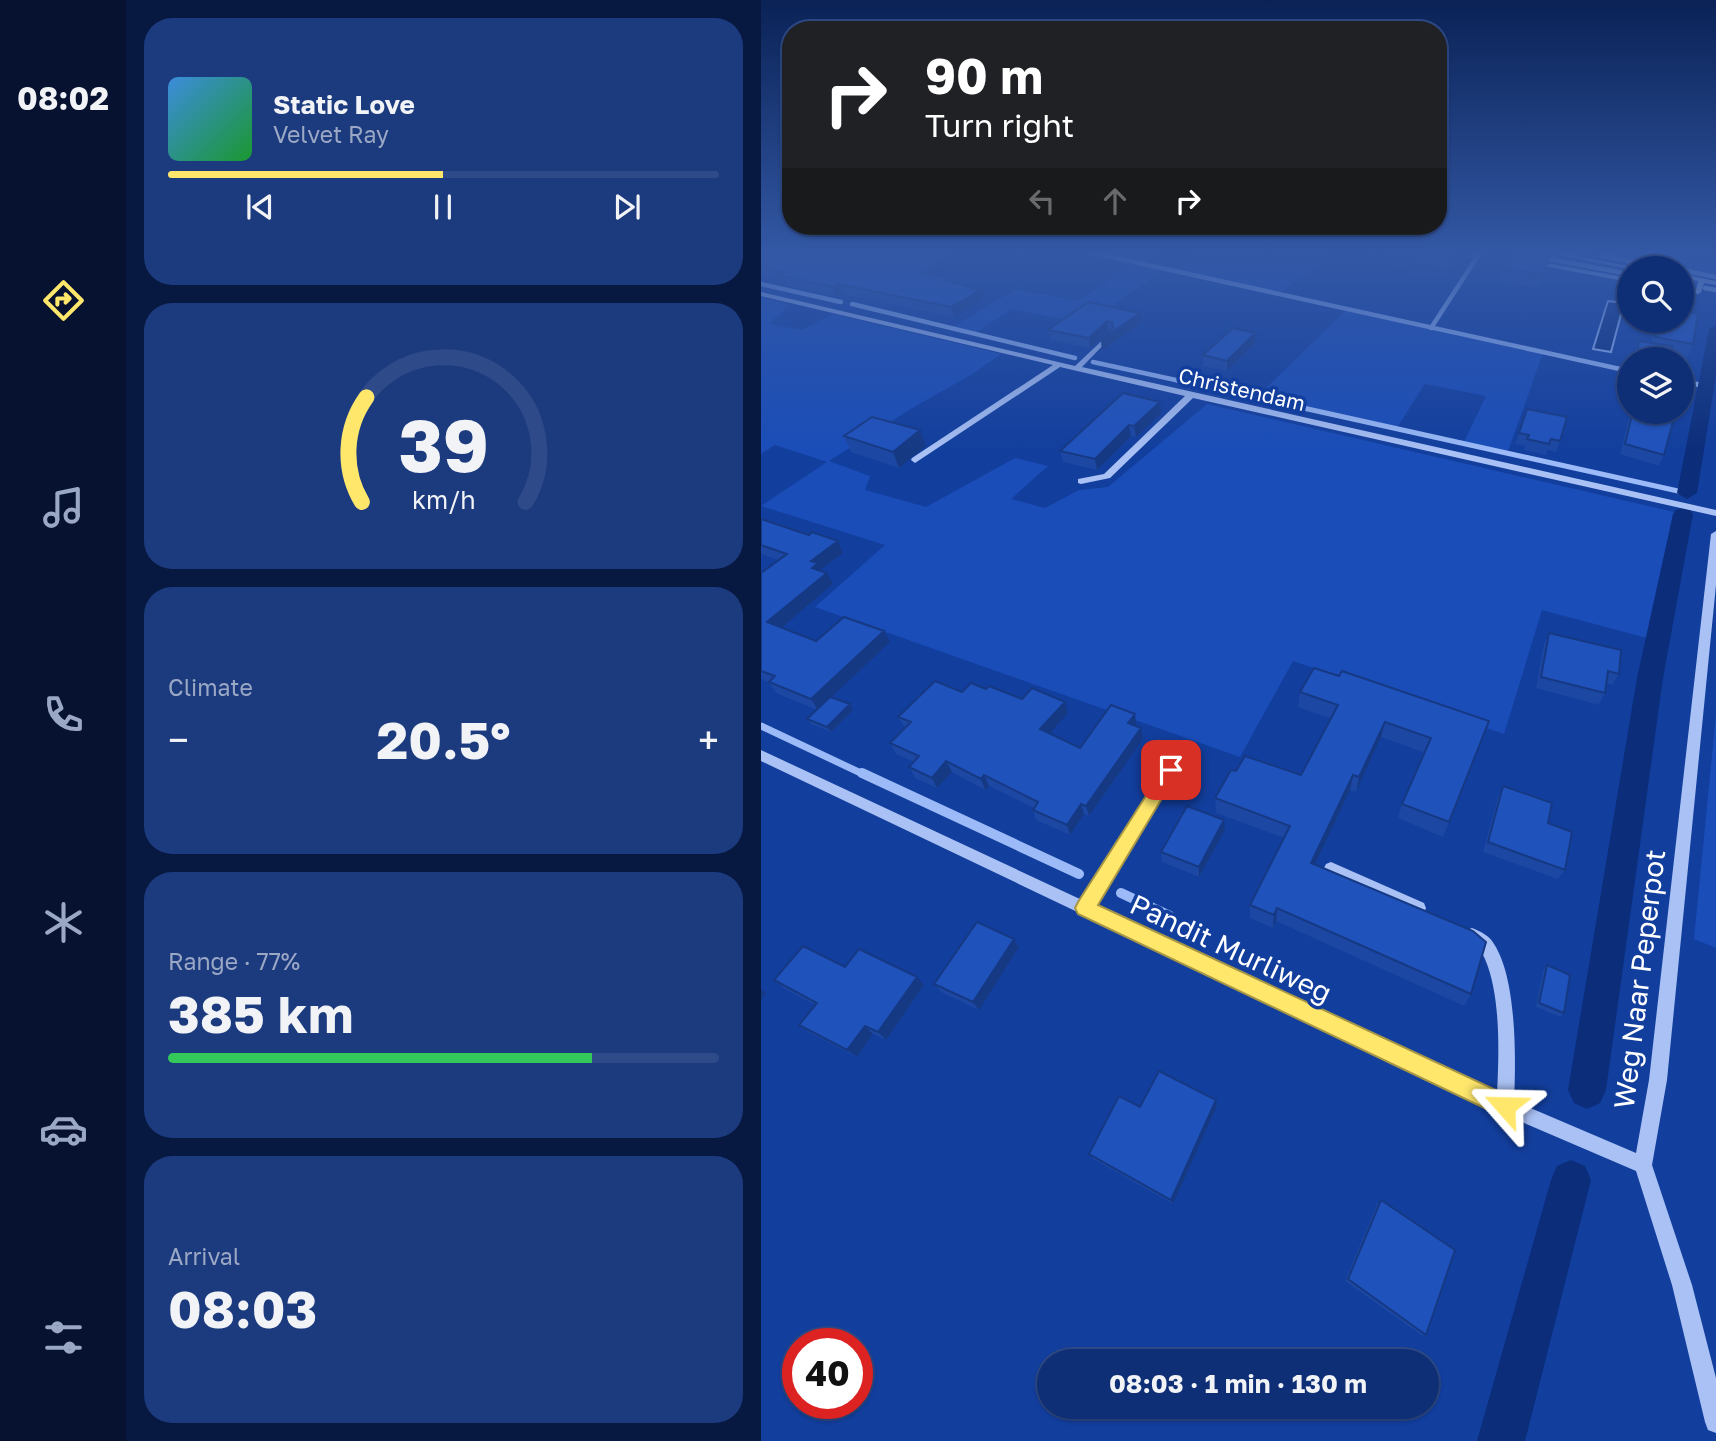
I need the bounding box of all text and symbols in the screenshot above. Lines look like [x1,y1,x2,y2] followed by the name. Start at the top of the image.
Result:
[925,46,1043,105] text: 90 m
[810,49,901,140] icon: right
[17,79,109,117] text: 08:02
[273,89,415,120] text: Static Love
[925,106,1074,144] text: Turn right
[273,120,389,148] text: Velvet Ray
[1023,182,1061,220] icon: left
[1096,182,1134,220] icon: ahead
[1169,182,1207,220] icon: right
[241,188,279,226] icon: previous
[424,188,462,226] icon: pause
[608,188,646,226] icon: next
[1617,256,1694,424] map controls
[1617,256,1694,333] button: search
[39,276,88,325] icon: directions
[1617,347,1694,424] button: layers
[1176,362,1308,416] street label: Christendam
[398,401,489,488] text: 39
[39,483,88,532] icon: music
[412,484,475,515] text: km/h
[168,673,253,701] text: Climate
[39,690,88,739] icon: phone
[376,708,511,770] text: 20.5°
[168,717,189,762] text: −
[698,717,719,762] text: +
[1141,740,1201,800] pin
[1152,751,1190,789] icon: arrive
[1607,847,1671,1111] street label: Weg Naar Peperpot
[1125,887,1337,1009] street label: Pandit Murliweg
[39,898,88,947] icon: climate
[168,947,300,975] text: Range · 77%
[168,982,353,1044] text: 385 km
[1468,1069,1542,1143] position arrow
[39,1105,88,1154] icon: car
[168,1242,240,1270] text: Arrival
[168,1277,317,1339] text: 08:03
[39,1313,88,1362] icon: filters
[782,1328,873,1419] speed limit sign: 40
[1109,1368,1367,1399] text: 08:03 · 1 min · 130 m

